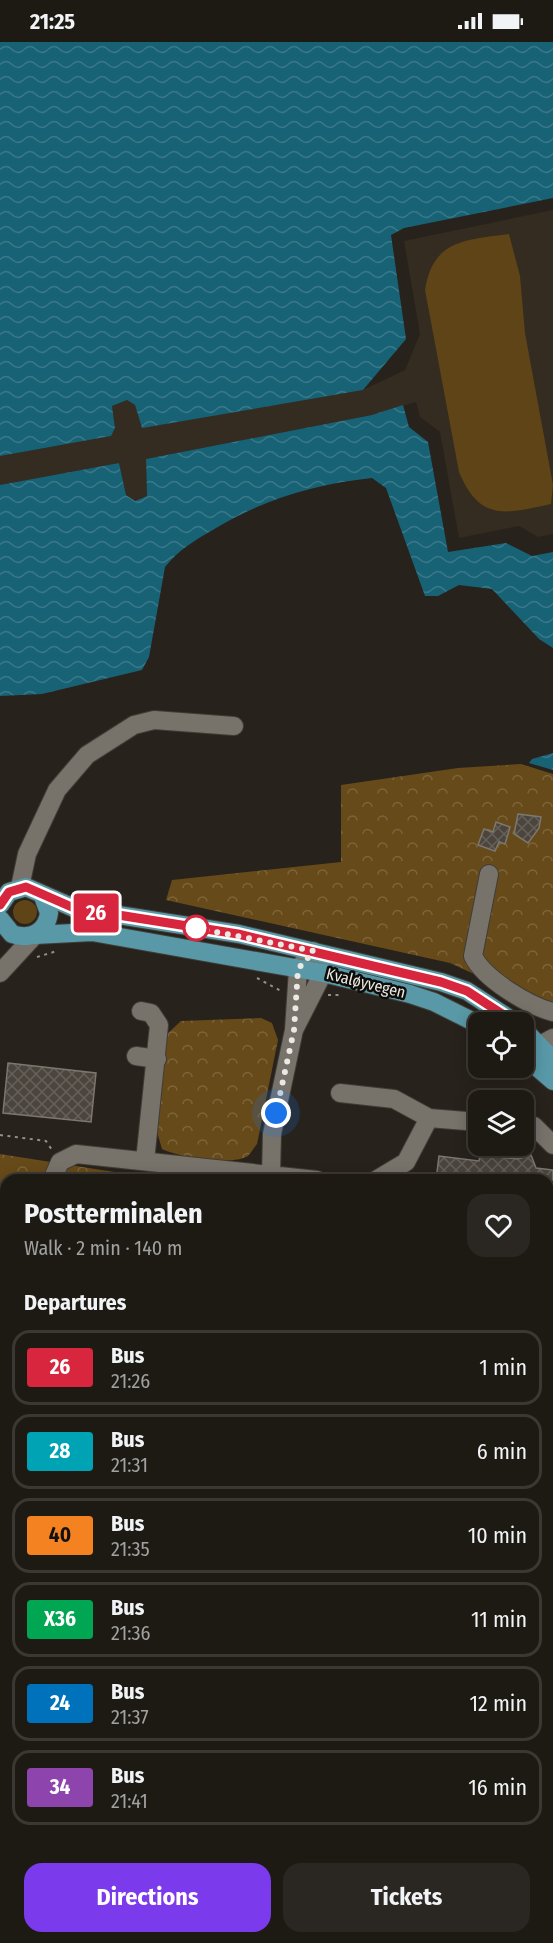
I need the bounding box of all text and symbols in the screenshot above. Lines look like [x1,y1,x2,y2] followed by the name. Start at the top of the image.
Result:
[30,8,75,35] text: 21:25
[69,894,123,932] line badge: 26
[86,900,106,926] text: 26
[183,915,209,941] unlabelled marker
[324,964,408,1002] street label: Kvaløyvegen
[468,1012,534,1156] map controls
[468,1012,534,1078] button: locate
[468,1090,534,1156] button: layers
[261,1098,291,1128] your location
[467,1194,530,1257] button: heart
[24,1197,203,1230] text: Postterminalen
[24,1236,182,1260] text: Walk · 2 min · 140 m
[24,1289,126,1316] text: Departures
[111,1342,144,1369] text: Bus
[50,1354,70,1380] text: 26
[479,1354,527,1381] text: 1 min
[111,1369,150,1393] text: 21:26
[111,1426,144,1453] text: Bus
[50,1438,70,1464] text: 28
[477,1438,527,1465] text: 6 min
[111,1453,148,1477] text: 21:31
[111,1510,144,1537] text: Bus
[49,1522,71,1548] text: 40
[468,1522,527,1549] text: 10 min
[111,1537,150,1561] text: 21:35
[111,1594,144,1621] text: Bus
[44,1606,76,1632] text: X36
[471,1606,527,1633] text: 11 min
[111,1621,151,1645] text: 21:36
[111,1678,144,1705] text: Bus
[50,1690,70,1716] text: 24
[469,1690,527,1717] text: 12 min
[111,1705,149,1729] text: 21:37
[111,1762,144,1789] text: Bus
[50,1774,70,1800] text: 34
[468,1774,527,1801] text: 16 min
[111,1789,148,1813] text: 21:41
[24,1863,271,1932] button: Directions
[283,1863,530,1932] button: Tickets

